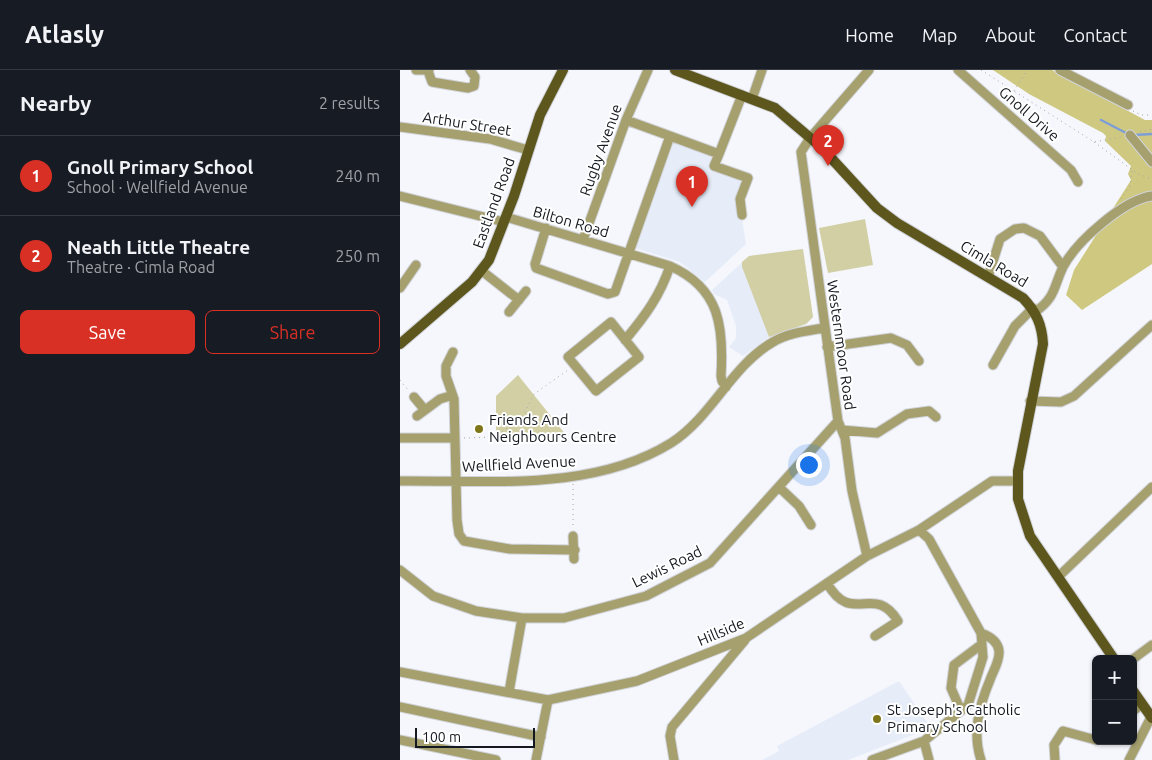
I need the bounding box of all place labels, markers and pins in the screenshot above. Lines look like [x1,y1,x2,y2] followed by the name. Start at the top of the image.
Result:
[812,125,844,166] pin: 2
[676,166,708,207] pin: 1
[489,411,616,445] place label: Friends And Neighbours Centre
[473,423,485,435] marker: Friends And Neighbours Centre
[887,701,1020,735] place label: St Joseph's Catholic Primary School
[871,713,883,725] marker: St Joseph's Catholic Primary School

